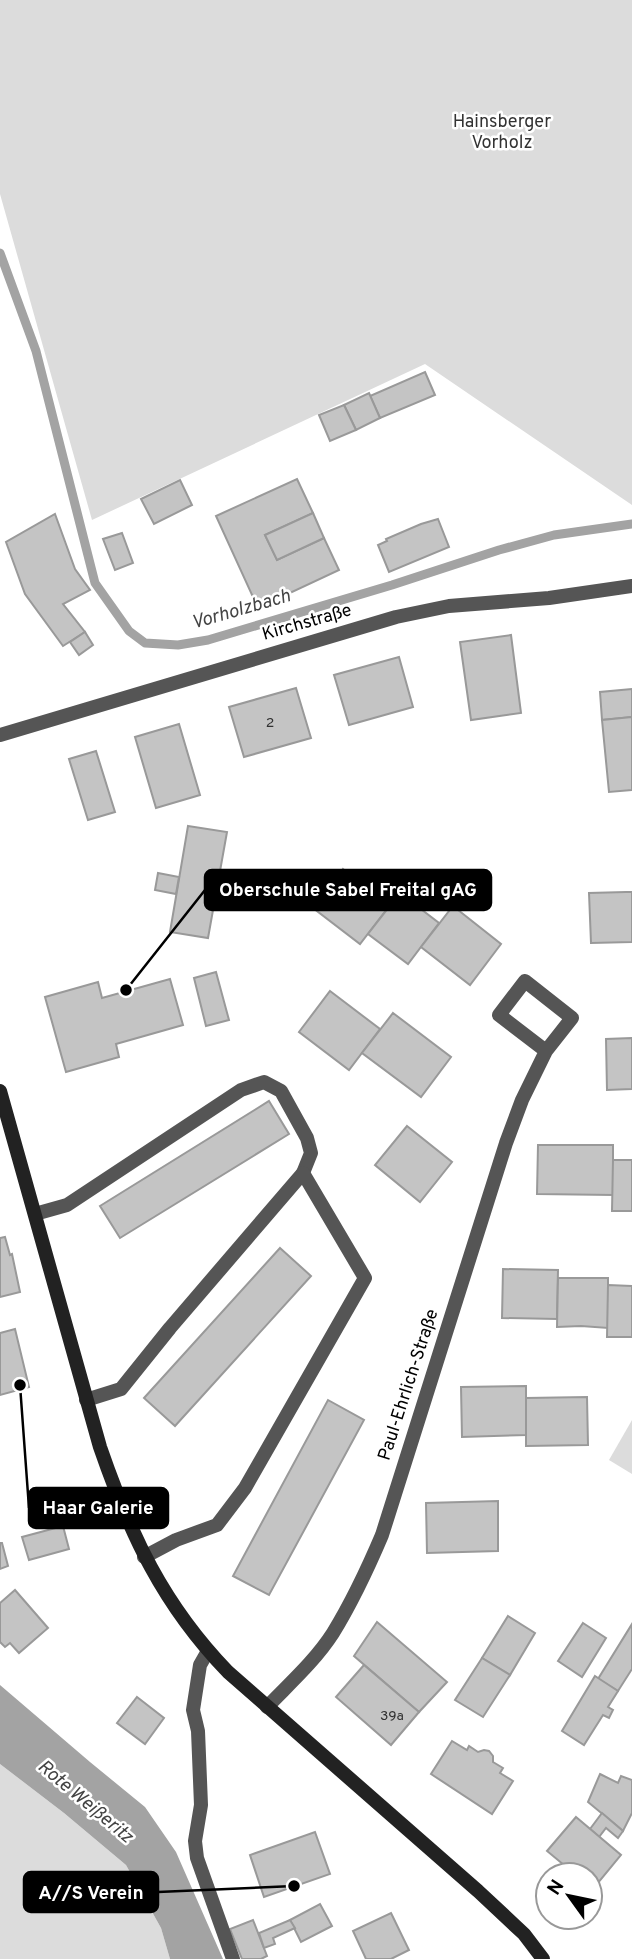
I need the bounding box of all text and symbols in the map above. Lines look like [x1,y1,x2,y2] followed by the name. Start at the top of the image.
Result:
[453,111,551,155] park label: Hainsberger Vorholz
[189,584,294,636] water label: Vorholzbach
[260,599,354,647] street label: Kirchstraße
[266,715,274,732] house number: 2
[205,870,491,910] callout: Oberschule Sabel Freital gAG
[219,879,477,903] text: Oberschule Sabel Freital gAG
[374,1306,444,1464] street label: Paul-Ehrlich-Straße
[29,1488,168,1528] callout: Haar Galerie
[42,1497,154,1521] text: Haar Galerie
[380,1708,404,1725] house number: 39a
[32,1755,138,1850] water label: Rote Weißeritz
[534,1861,604,1931] north arrow
[24,1872,158,1912] callout: A//S Verein
[543,1876,570,1900] text: N
[38,1882,144,1906] text: A//S Verein

